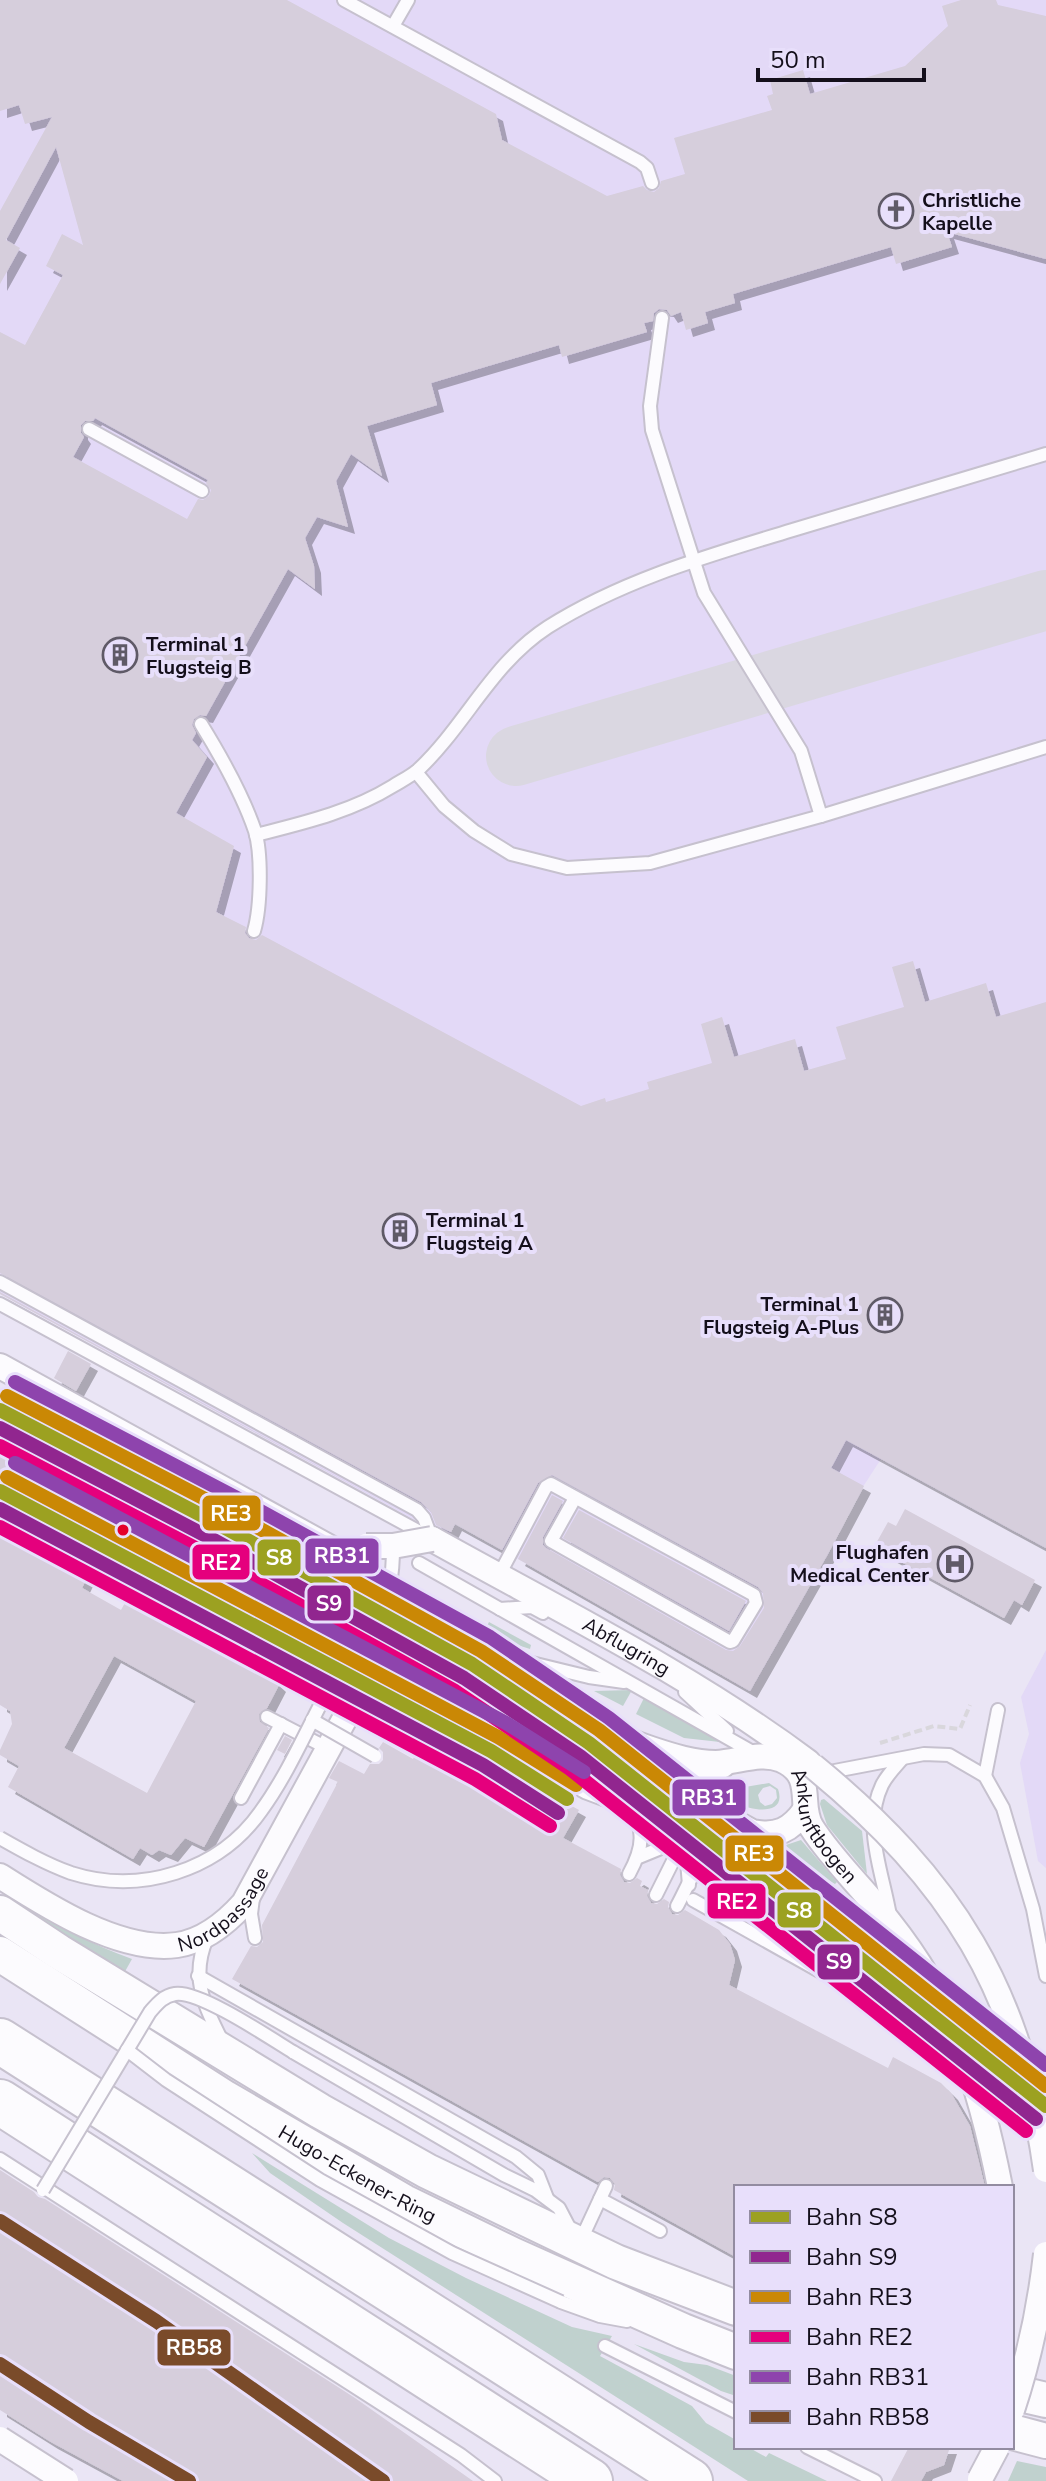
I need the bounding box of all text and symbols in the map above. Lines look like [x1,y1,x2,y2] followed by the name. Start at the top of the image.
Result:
[758,32,924,82] scale bar
[770,44,826,76] text: 50 m
[922,187,1021,237] place label: Christliche Kapelle
[877,192,915,230] church icon: Christliche Kapelle
[146,631,252,681] place label: Terminal 1 Flugsteig B
[101,636,139,674] building icon: Terminal 1 Flugsteig B
[426,1207,533,1257] place label: Terminal 1 Flugsteig A
[381,1212,419,1250] building icon: Terminal 1 Flugsteig A
[703,1291,859,1341] place label: Terminal 1 Flugsteig A-Plus
[866,1296,904,1334] building icon: Terminal 1 Flugsteig A-Plus
[201,1494,262,1532] line badge: RE3
[210,1499,252,1529] text: RE3
[115,1522,131,1538] unlabelled marker
[304,1537,380,1575] line badge: RB31
[256,1538,302,1577] line badge: S8
[790,1539,929,1589] place label: Flughafen Medical Center
[314,1541,370,1571] text: RB31
[191,1543,251,1581] line badge: RE2
[265,1543,293,1573] text: S8
[936,1545,974,1583] hospital icon: Flughafen Medical Center
[200,1548,242,1578] text: RE2
[306,1584,352,1622] line badge: S9
[315,1589,343,1619] text: S9
[578,1611,675,1682] street label: Abflugring
[784,1763,863,1889] street label: Ankunftbogen
[671,1778,747,1817] line badge: RB31
[681,1783,737,1813] text: RB31
[724,1834,785,1873] line badge: RE3
[733,1839,775,1869] text: RE3
[175,1862,275,1959] street label: Nordpassage
[706,1882,767,1920] line badge: RE2
[716,1887,758,1917] text: RE2
[776,1891,822,1929] line badge: S8
[785,1896,813,1926] text: S8
[816,1943,861,1981] line badge: S9
[825,1947,853,1977] text: S9
[273,2119,441,2230] street label: Hugo-Eckener-Ring
[734,2185,1014,2449] legend
[806,2201,898,2233] text: Bahn S8
[806,2241,898,2273] text: Bahn S9
[806,2281,913,2313] text: Bahn RE3
[806,2321,913,2353] text: Bahn RE2
[156,2328,232,2367] line badge: RB58
[166,2333,222,2363] text: RB58
[806,2361,929,2393] text: Bahn RB31
[806,2401,929,2433] text: Bahn RB58

